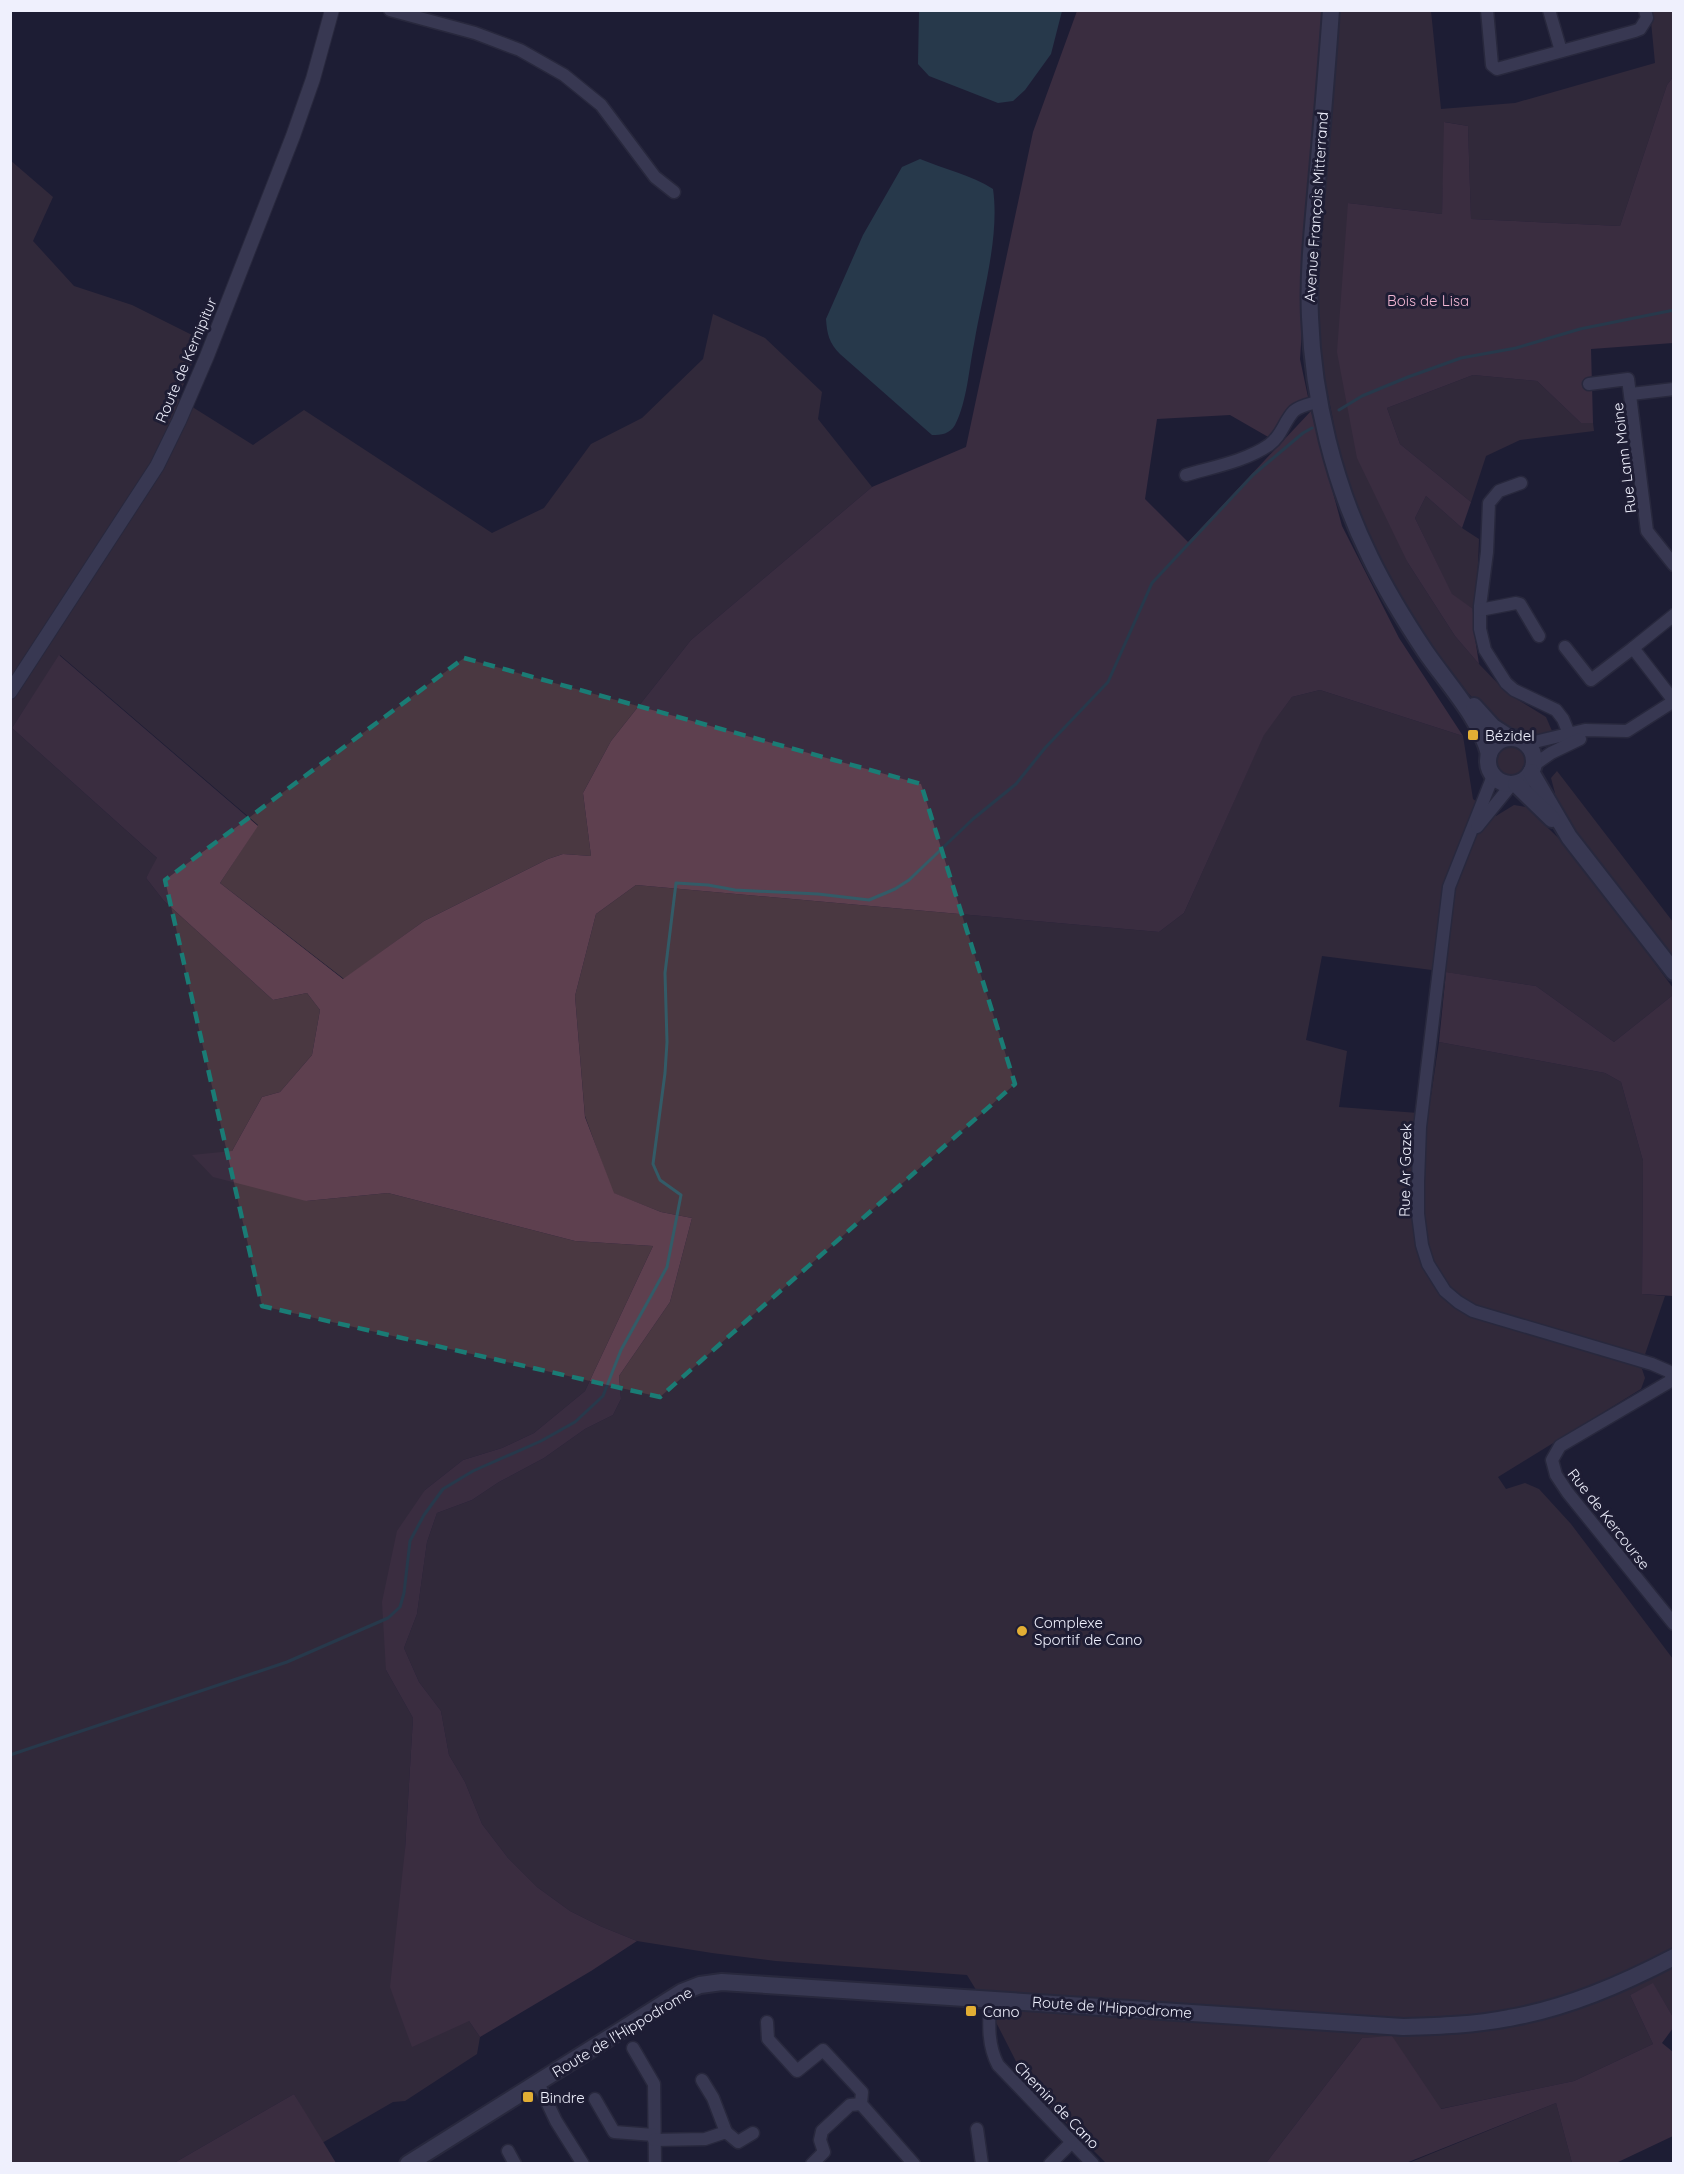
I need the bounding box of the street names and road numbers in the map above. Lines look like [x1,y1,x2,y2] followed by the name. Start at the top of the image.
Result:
[1300,111,1332,303] street label: Avenue François Mitterrand
[151,294,221,426] street label: Route de Kernipitur
[1608,402,1640,514] street label: Rue Lann Moine
[1395,1123,1415,1217] street label: Rue Ar Gazek
[1564,1465,1654,1573] street label: Rue de Kercourse
[548,1983,696,2081] street label: Route de l'Hippodrome
[1031,1992,1193,2022] street label: Route de l'Hippodrome
[1010,2057,1104,2153] street label: Chemin de Cano

